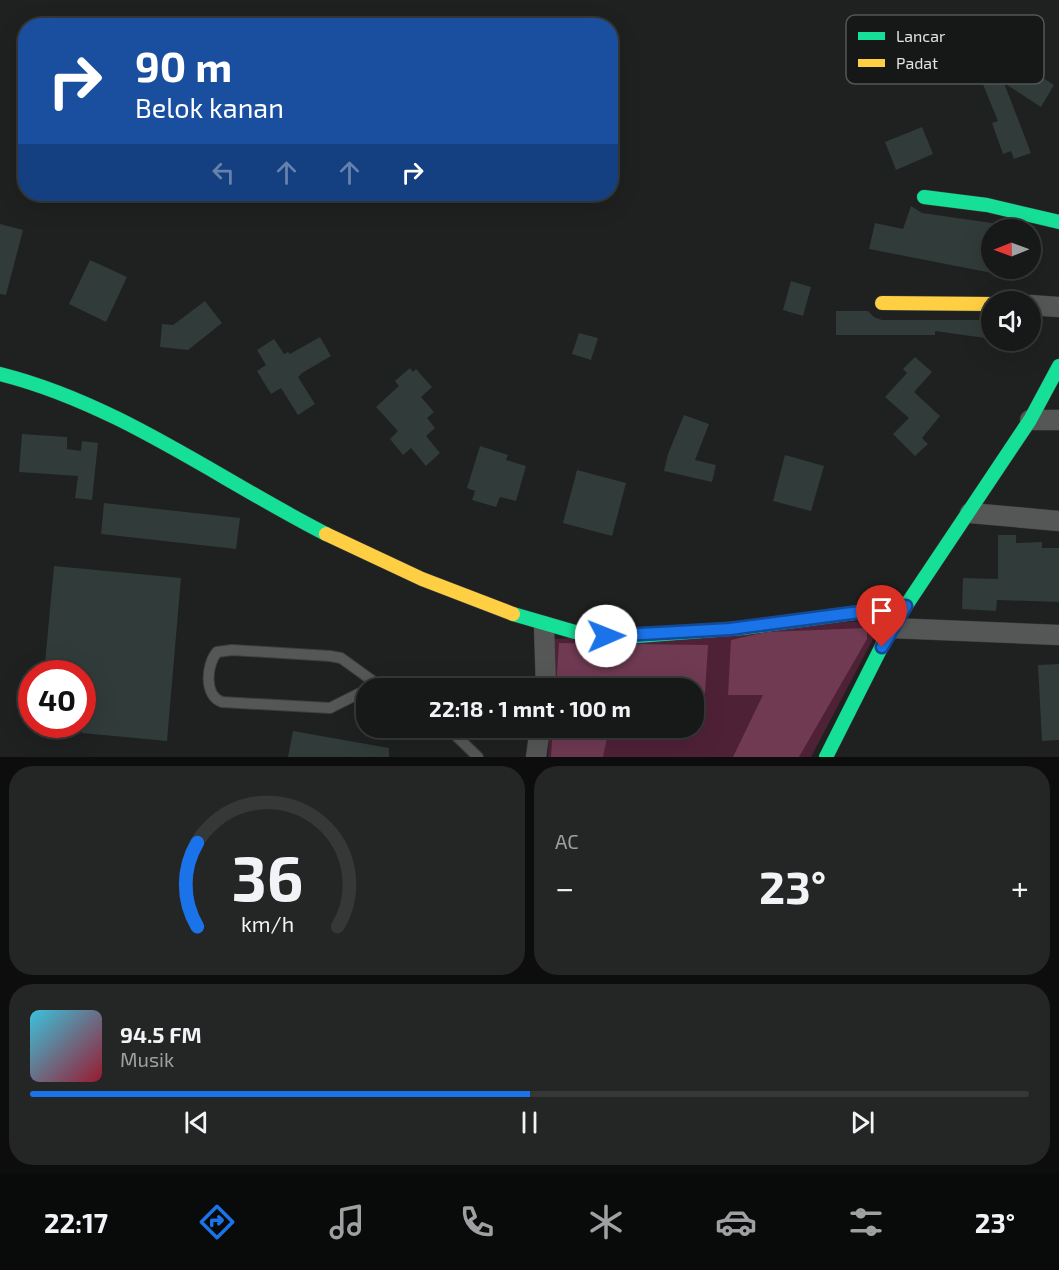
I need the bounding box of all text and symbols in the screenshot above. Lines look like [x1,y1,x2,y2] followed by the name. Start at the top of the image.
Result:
[846,15,1044,84] legend
[896,26,946,45] text: Lancar
[135,40,232,90] text: 90 m
[36,42,114,120] icon: right
[896,53,938,72] text: Padat
[135,91,284,123] text: Belok kanan
[207,156,240,189] icon: left
[270,156,303,189] icon: ahead
[333,156,366,189] icon: ahead
[396,156,429,189] icon: right
[981,219,1041,279] north arrow
[981,219,1041,351] map controls
[981,291,1041,351] button: sound
[856,585,907,647] pin
[865,594,898,627] icon: arrive
[574,604,638,668] position arrow
[18,660,96,738] speed limit sign: 40
[429,695,631,721] text: 22:18 · 1 mnt · 100 m
[555,829,579,853] text: AC
[231,839,303,914] text: 36
[759,859,826,913] text: 23°
[555,867,574,907] text: −
[1011,867,1029,907] text: +
[240,912,294,937] text: km/h
[120,1021,202,1047] text: 94.5 FM
[120,1047,174,1071] text: Musik
[180,1106,213,1139] icon: previous
[513,1106,546,1139] icon: pause
[846,1106,879,1139] icon: next
[196,1201,238,1243] icon: directions
[326,1201,368,1243] icon: music
[456,1201,498,1243] icon: phone
[585,1201,627,1243] icon: climate
[715,1201,757,1243] icon: car
[845,1201,887,1243] icon: filters
[44,1206,108,1238] text: 22:17
[975,1206,1015,1238] text: 23°

